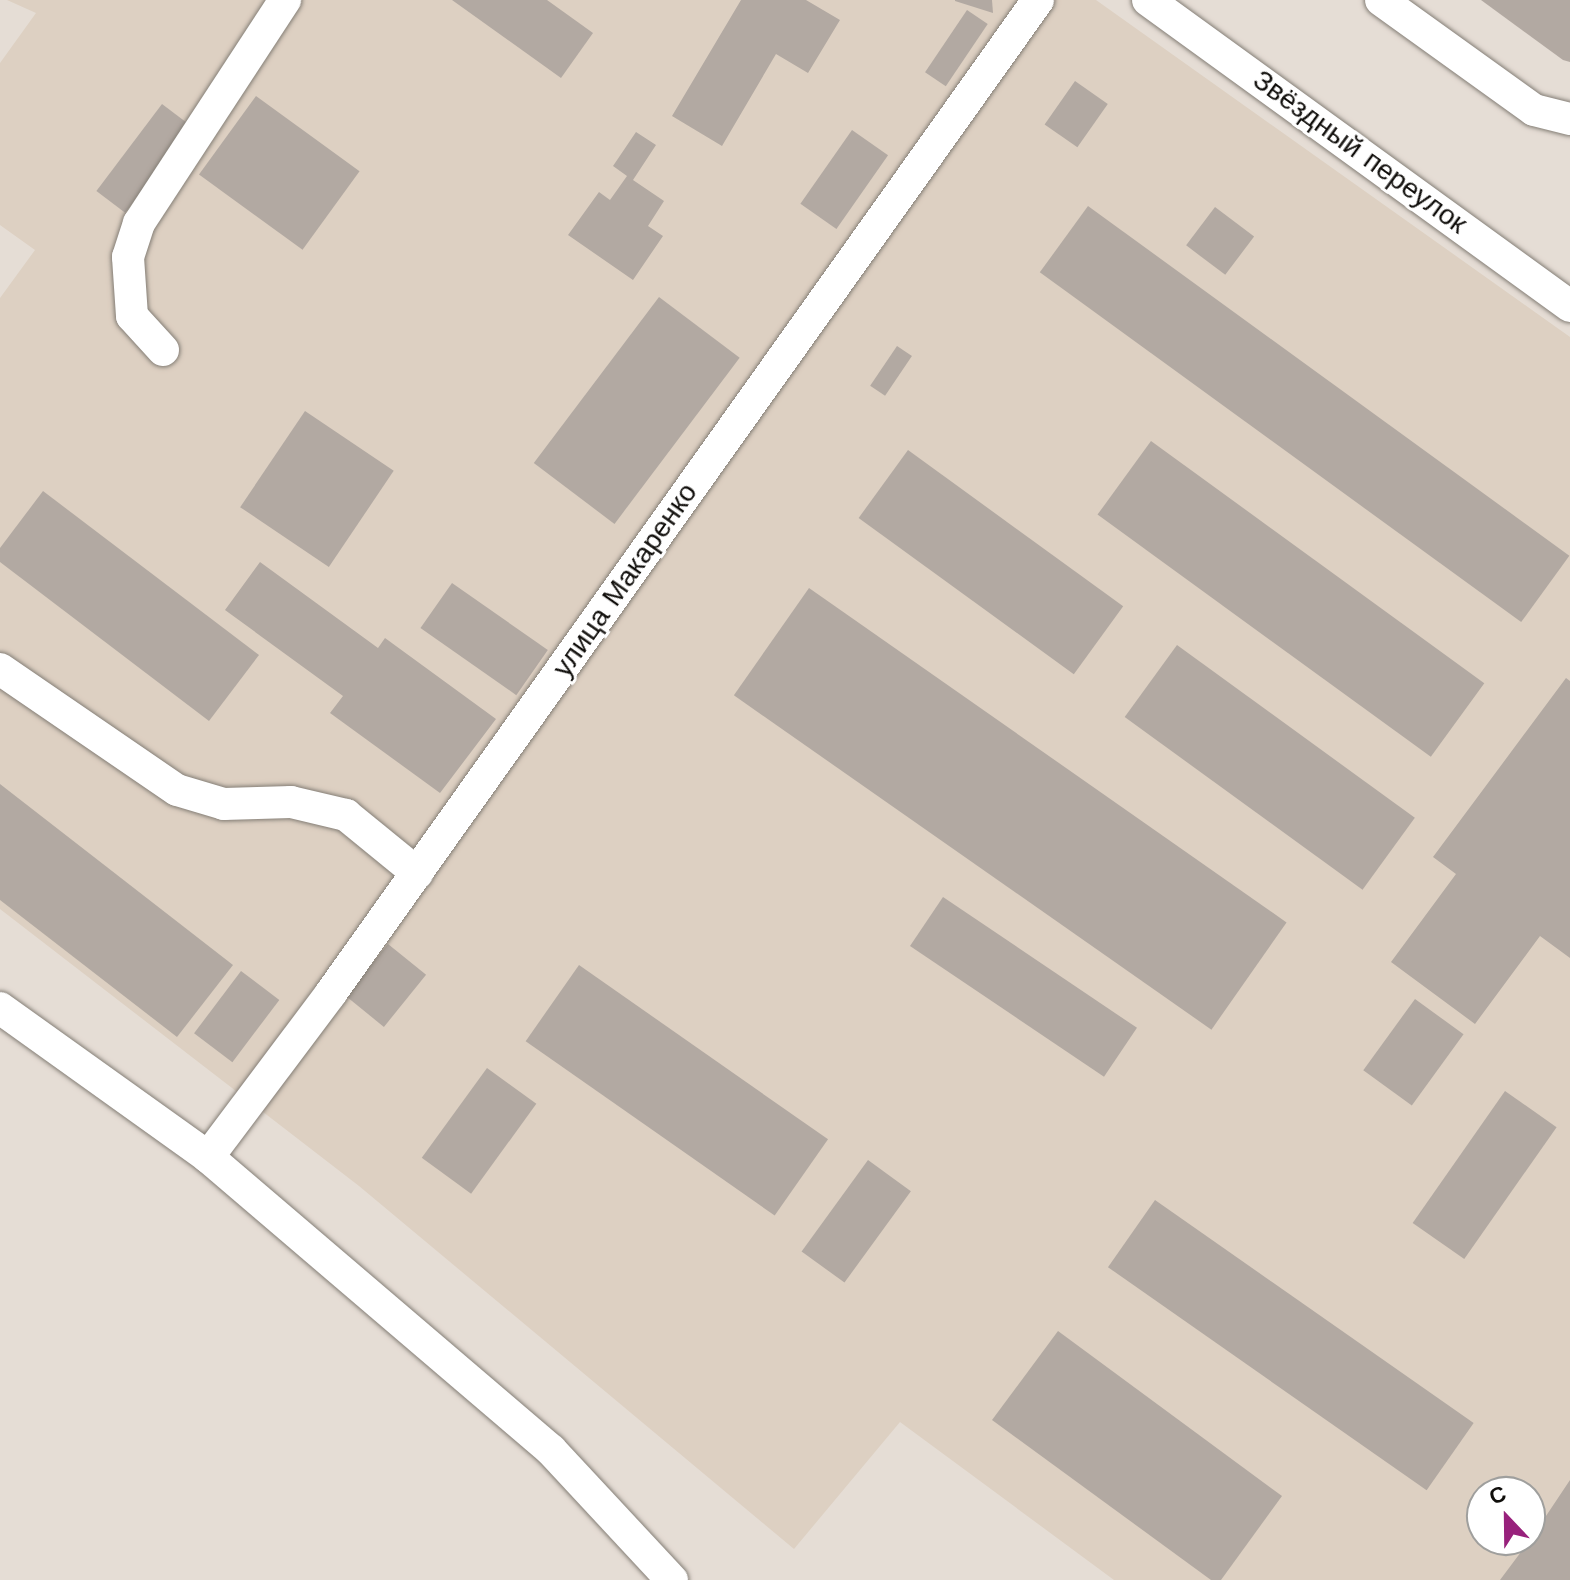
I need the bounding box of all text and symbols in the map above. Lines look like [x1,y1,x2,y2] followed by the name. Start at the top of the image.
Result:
[1247,63,1473,241] street label: Звёздный переулок
[546,477,704,683] street label: улица Макаренко
[1466,1476,1546,1556] north arrow
[1486,1481,1510,1510] text: С

